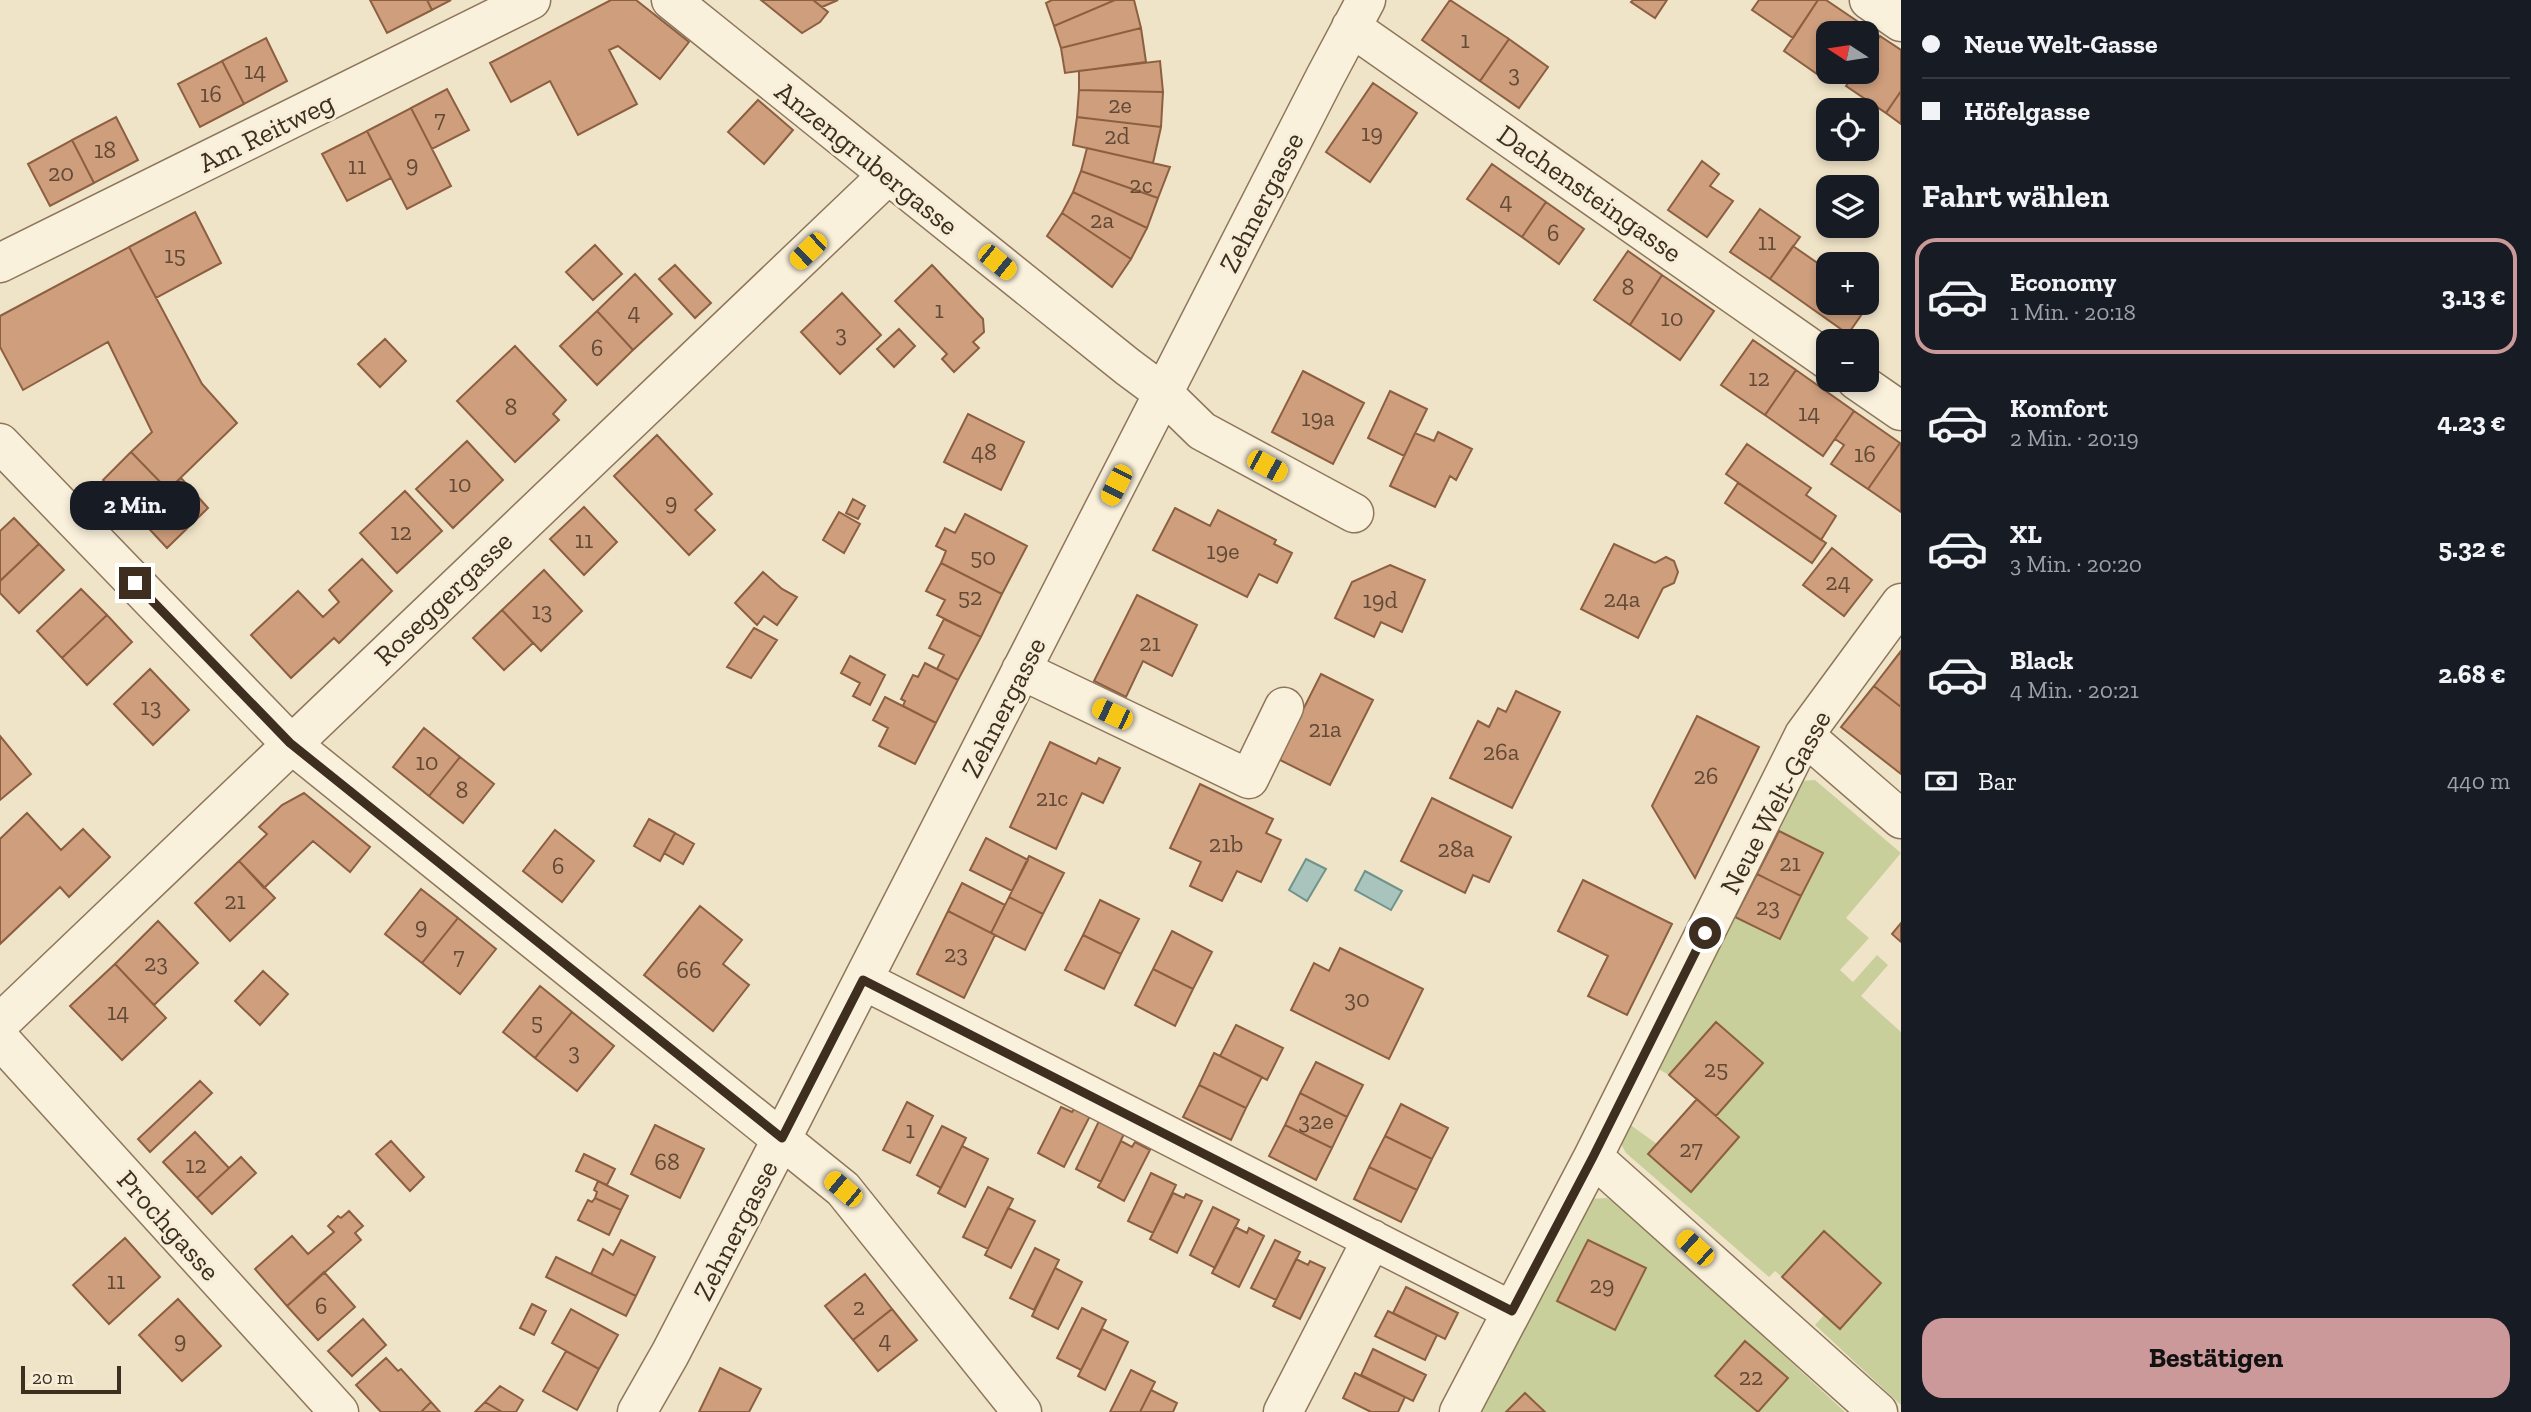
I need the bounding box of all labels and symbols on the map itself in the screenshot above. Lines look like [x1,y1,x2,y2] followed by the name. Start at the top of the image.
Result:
[1816,21,1880,84] north arrow
[1460,25,1470,54] house number: 1
[244,56,266,85] house number: 14
[1508,59,1520,88] house number: 3
[769,75,965,242] street label: Anzengrubergasse
[200,79,222,108] house number: 16
[193,85,339,179] street label: Am Reitweg
[1108,90,1132,119] house number: 2e
[434,104,446,133] house number: 7
[1361,118,1383,147] house number: 19
[1491,118,1688,269] street label: Dachensteingasse
[1104,121,1130,150] house number: 2d
[1212,127,1311,278] street label: Zehnergasse
[94,135,116,164] house number: 18
[406,149,418,178] house number: 9
[348,151,366,180] house number: 11
[48,158,74,187] house number: 20
[1129,170,1153,199] house number: 2c
[1500,186,1513,215] house number: 4
[1090,205,1114,234] house number: 2a
[1547,218,1559,247] house number: 6
[1758,227,1776,256] house number: 11
[786,229,831,273] car
[164,240,186,269] house number: 15
[975,241,1020,283] car
[1622,272,1634,301] house number: 8
[934,295,944,324] house number: 1
[628,297,641,326] house number: 4
[1660,303,1684,332] house number: 10
[835,319,847,348] house number: 3
[591,333,603,362] house number: 6
[1748,363,1770,392] house number: 12
[505,392,517,421] house number: 8
[1798,398,1820,427] house number: 14
[1301,403,1335,432] house number: 19a
[971,437,997,466] house number: 48
[1854,439,1876,468] house number: 16
[1244,447,1291,485] car
[1098,462,1135,508] car
[448,469,472,498] house number: 10
[70,482,200,530] callout: 2 Min.
[665,487,677,516] house number: 9
[390,517,412,546] house number: 12
[368,524,519,672] street label: Roseggergasse
[575,525,593,554] house number: 11
[1206,536,1240,565] house number: 19e
[970,542,996,571] house number: 50
[119,567,151,599] route end
[1825,567,1851,596] house number: 24
[958,582,982,611] house number: 52
[1604,584,1641,613] house number: 24a
[1362,585,1398,614] house number: 19d
[532,596,552,625] house number: 13
[1139,628,1161,657] house number: 21
[954,632,1053,783] street label: Zehnergasse
[141,692,161,721] house number: 13
[1089,696,1136,732] car
[1713,705,1838,900] street label: Neue Welt-Gasse
[1308,714,1342,743] house number: 21a
[1483,737,1520,766] house number: 26a
[415,747,439,776] house number: 10
[1693,761,1719,790] house number: 26
[456,775,468,804] house number: 8
[1036,783,1068,812] house number: 21c
[1209,829,1243,858] house number: 21b
[1438,834,1475,863] house number: 28a
[1779,848,1801,877] house number: 21
[552,851,564,880] house number: 6
[224,886,246,915] house number: 21
[1756,892,1780,921] house number: 23
[415,911,427,940] house number: 9
[1689,917,1721,949] route start
[944,939,968,968] house number: 23
[453,941,465,970] house number: 7
[144,948,168,977] house number: 23
[676,955,702,984] house number: 66
[1344,984,1370,1013] house number: 30
[107,997,129,1026] house number: 14
[531,1007,543,1036] house number: 5
[568,1037,580,1066] house number: 3
[1704,1054,1728,1083] house number: 25
[1298,1106,1334,1135] house number: 32e
[905,1115,915,1144] house number: 1
[1679,1134,1703,1163] house number: 27
[654,1147,680,1176] house number: 68
[185,1150,207,1179] house number: 12
[686,1155,785,1306] street label: Zehnergasse
[110,1163,227,1287] street label: Prochgasse
[821,1167,866,1211] car
[1673,1226,1718,1270] car
[107,1266,125,1295] house number: 11
[1589,1270,1615,1299] house number: 29
[315,1291,327,1320] house number: 6
[853,1292,865,1321] house number: 2
[174,1325,186,1354] house number: 9
[879,1325,892,1354] house number: 4
[1739,1362,1763,1391] house number: 22
[21,1363,121,1395] scale bar

